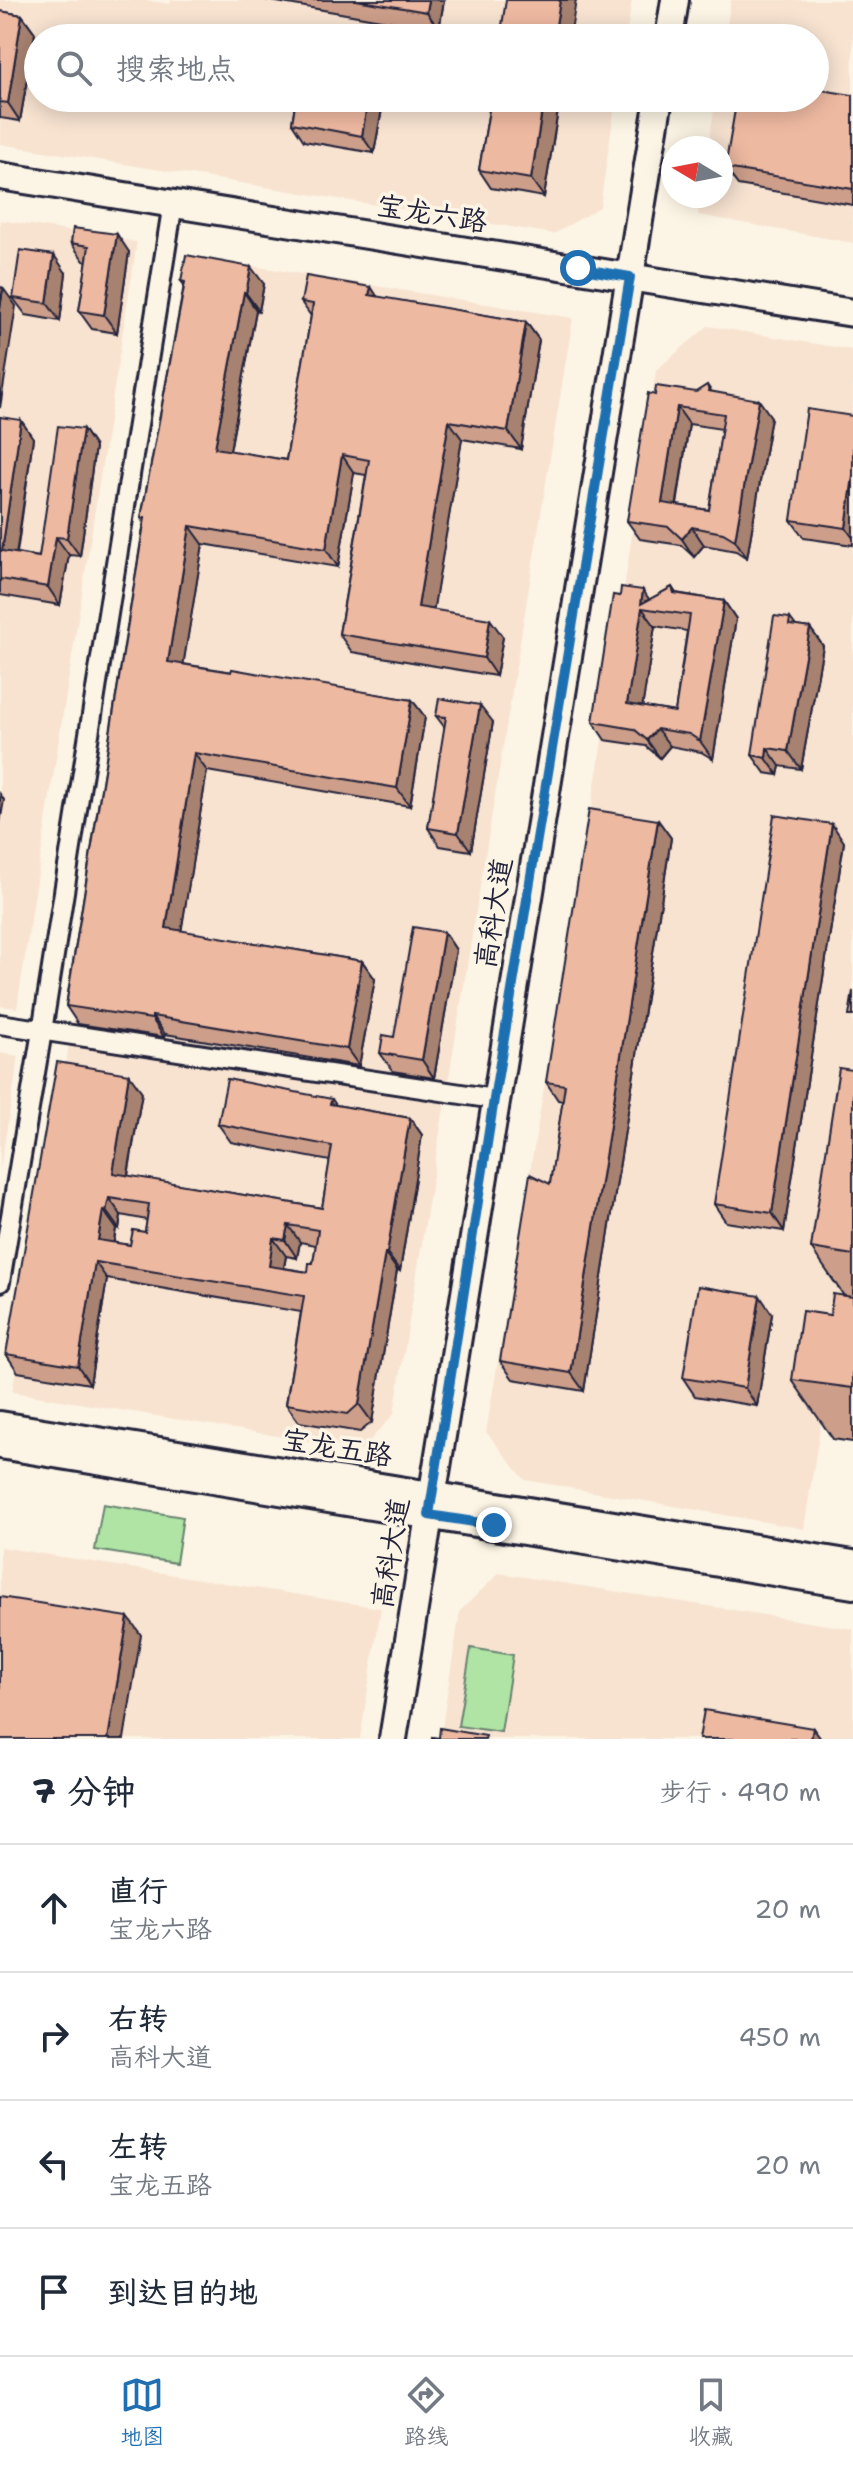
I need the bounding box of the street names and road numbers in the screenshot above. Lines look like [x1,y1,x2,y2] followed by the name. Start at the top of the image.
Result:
[374,185,490,241] street label: 宝龙六路
[465,855,521,971] street label: 高科大道
[279,1419,395,1475] street label: 宝龙五路
[362,1495,418,1611] street label: 高科大道

